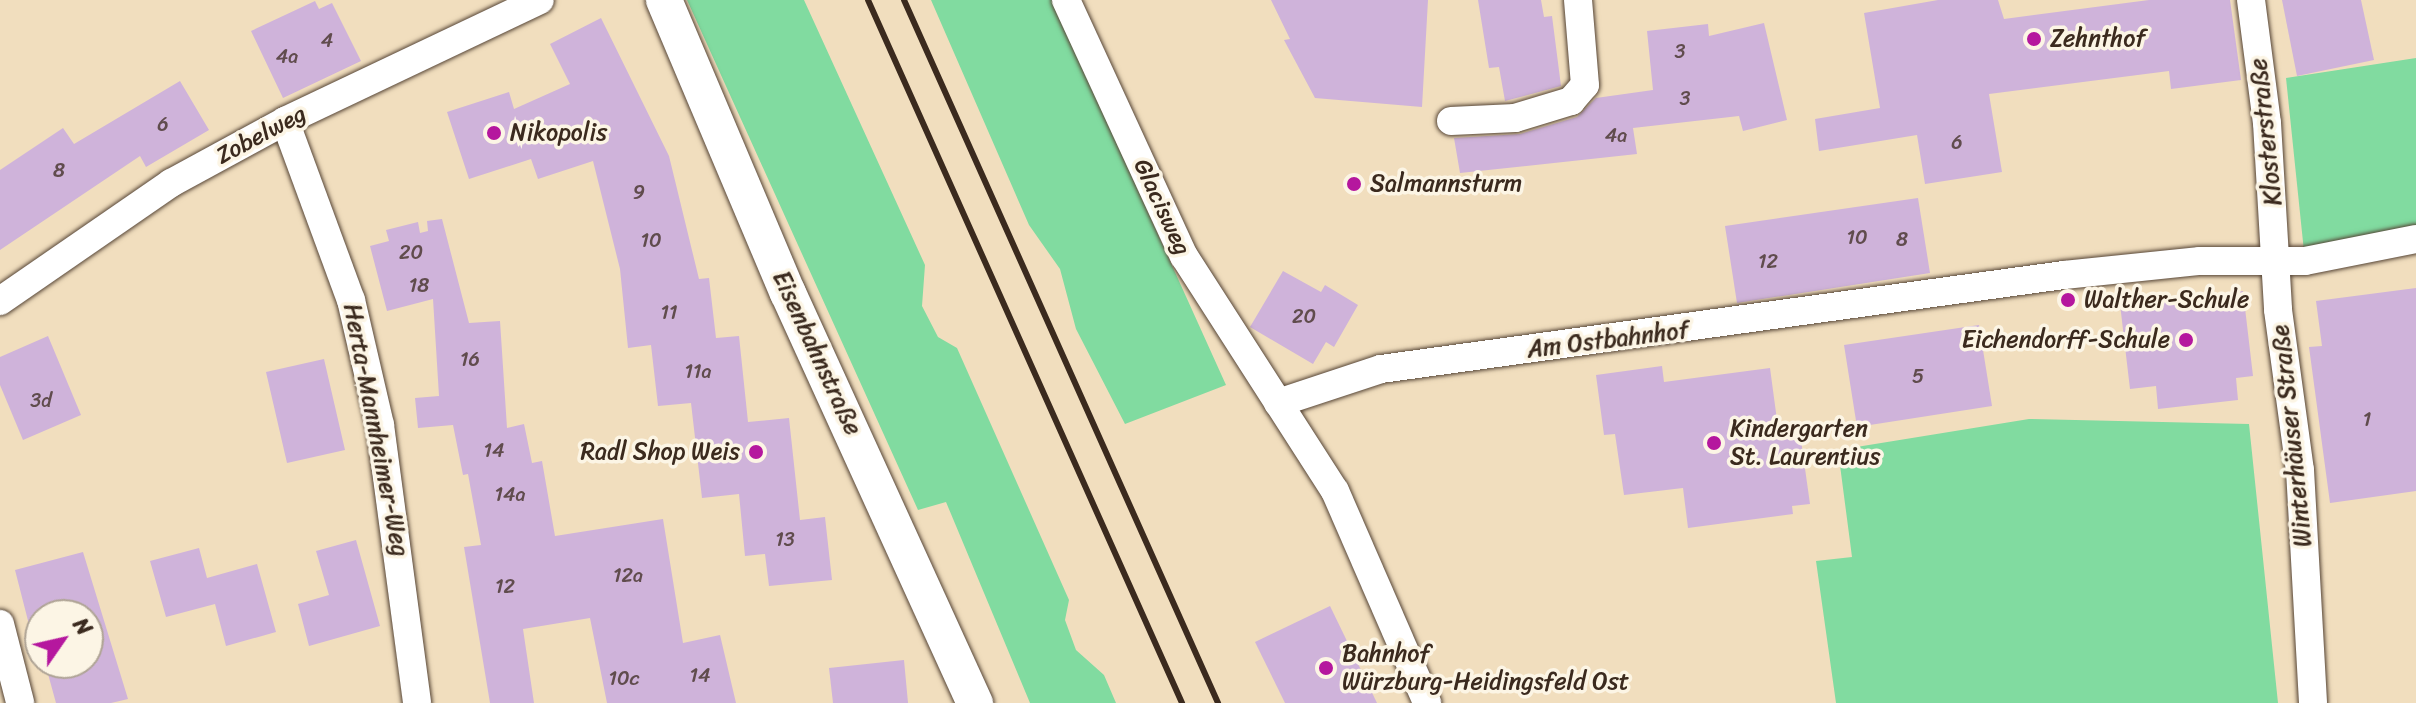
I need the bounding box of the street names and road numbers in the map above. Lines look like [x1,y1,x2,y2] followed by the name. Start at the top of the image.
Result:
[2244,57,2288,207] street label: Klosterstraße
[211,99,311,171] street label: Zobelweg
[1127,154,1197,260] street label: Glacisweg
[766,266,868,440] street label: Eisenbahnstraße
[337,301,415,559] street label: Herta-Mannheimer-Weg
[1525,316,1691,364] street label: Am Ostbahnhof
[2266,323,2318,549] street label: Winterhäuser Straße

